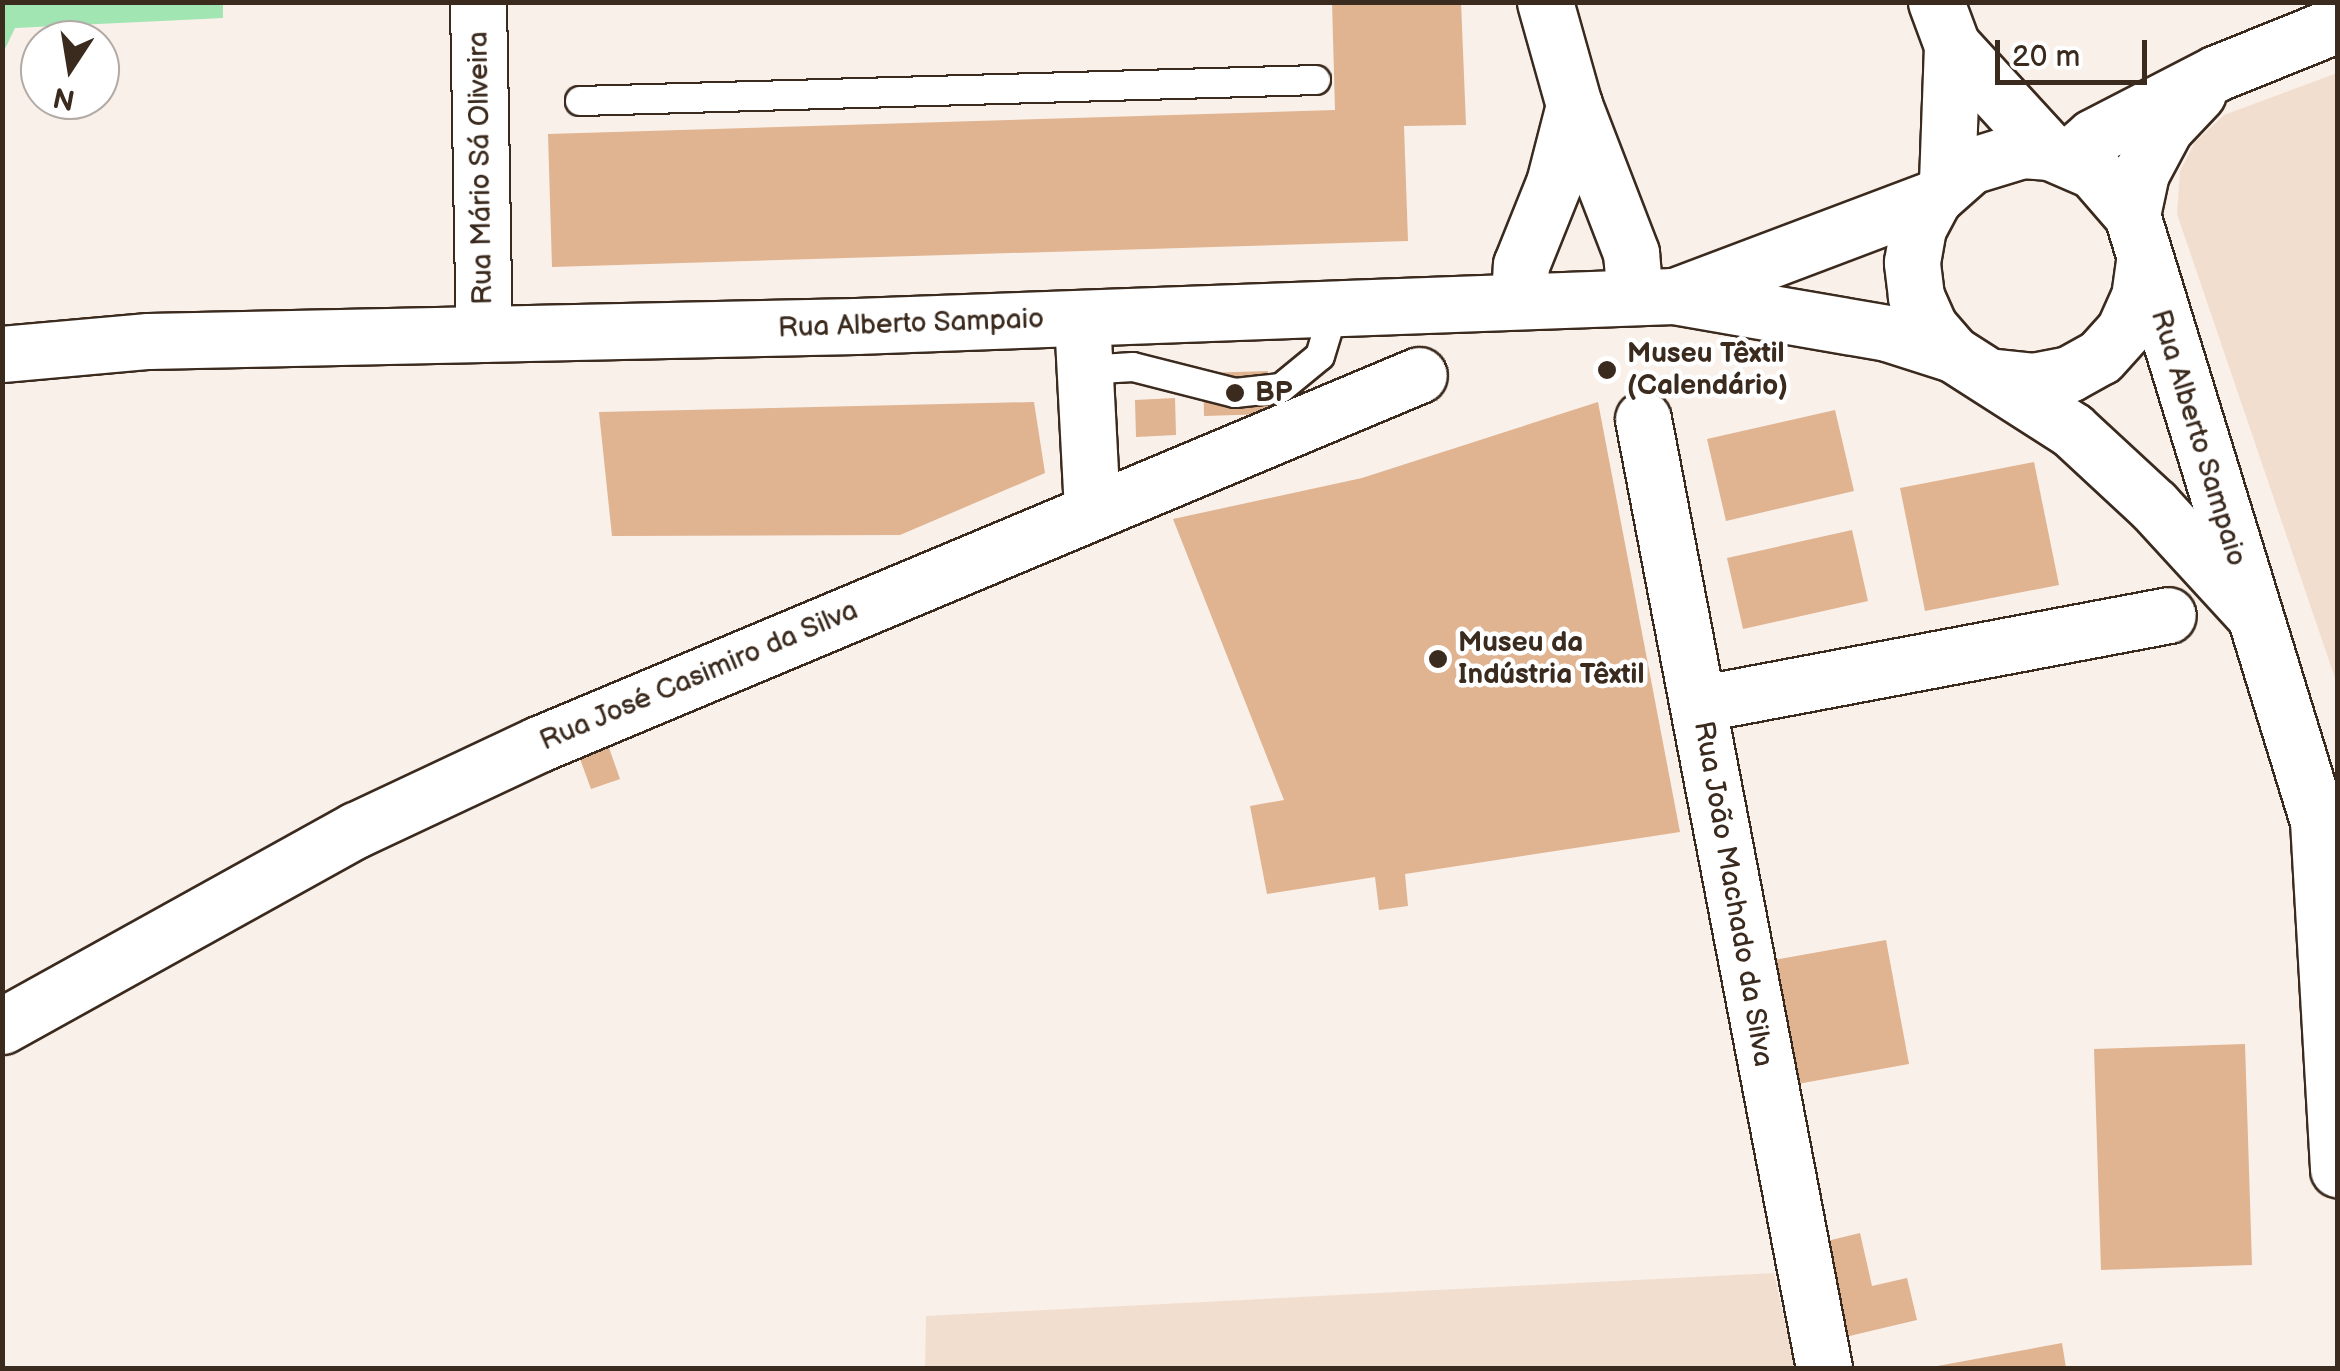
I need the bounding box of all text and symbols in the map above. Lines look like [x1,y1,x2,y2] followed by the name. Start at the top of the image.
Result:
[20,20,120,120] north arrow
[2000,20,2152,82] scale bar
[462,31,500,305] street label: Rua Mário Sá Oliveira
[2012,39,2080,75] text: 20 m
[50,80,78,116] text: N
[777,303,1045,345] street label: Rua Alberto Sampaio
[2143,306,2253,570] street label: Rua Alberto Sampaio
[1627,337,1788,403] place label: Museu Têxtil (Calendário)
[1596,359,1618,381] marker: Museu Têxtil (Calendário)
[1255,376,1292,410] place label: BP
[1224,382,1246,404] marker: BP
[534,593,864,759] street label: Rua José Casimiro da Silva
[1458,626,1644,692] place label: Museu da Indústria Têxtil
[1427,648,1449,670] marker: Museu da Indústria Têxtil
[1686,718,1780,1070] street label: Rua João Machado da Silva

